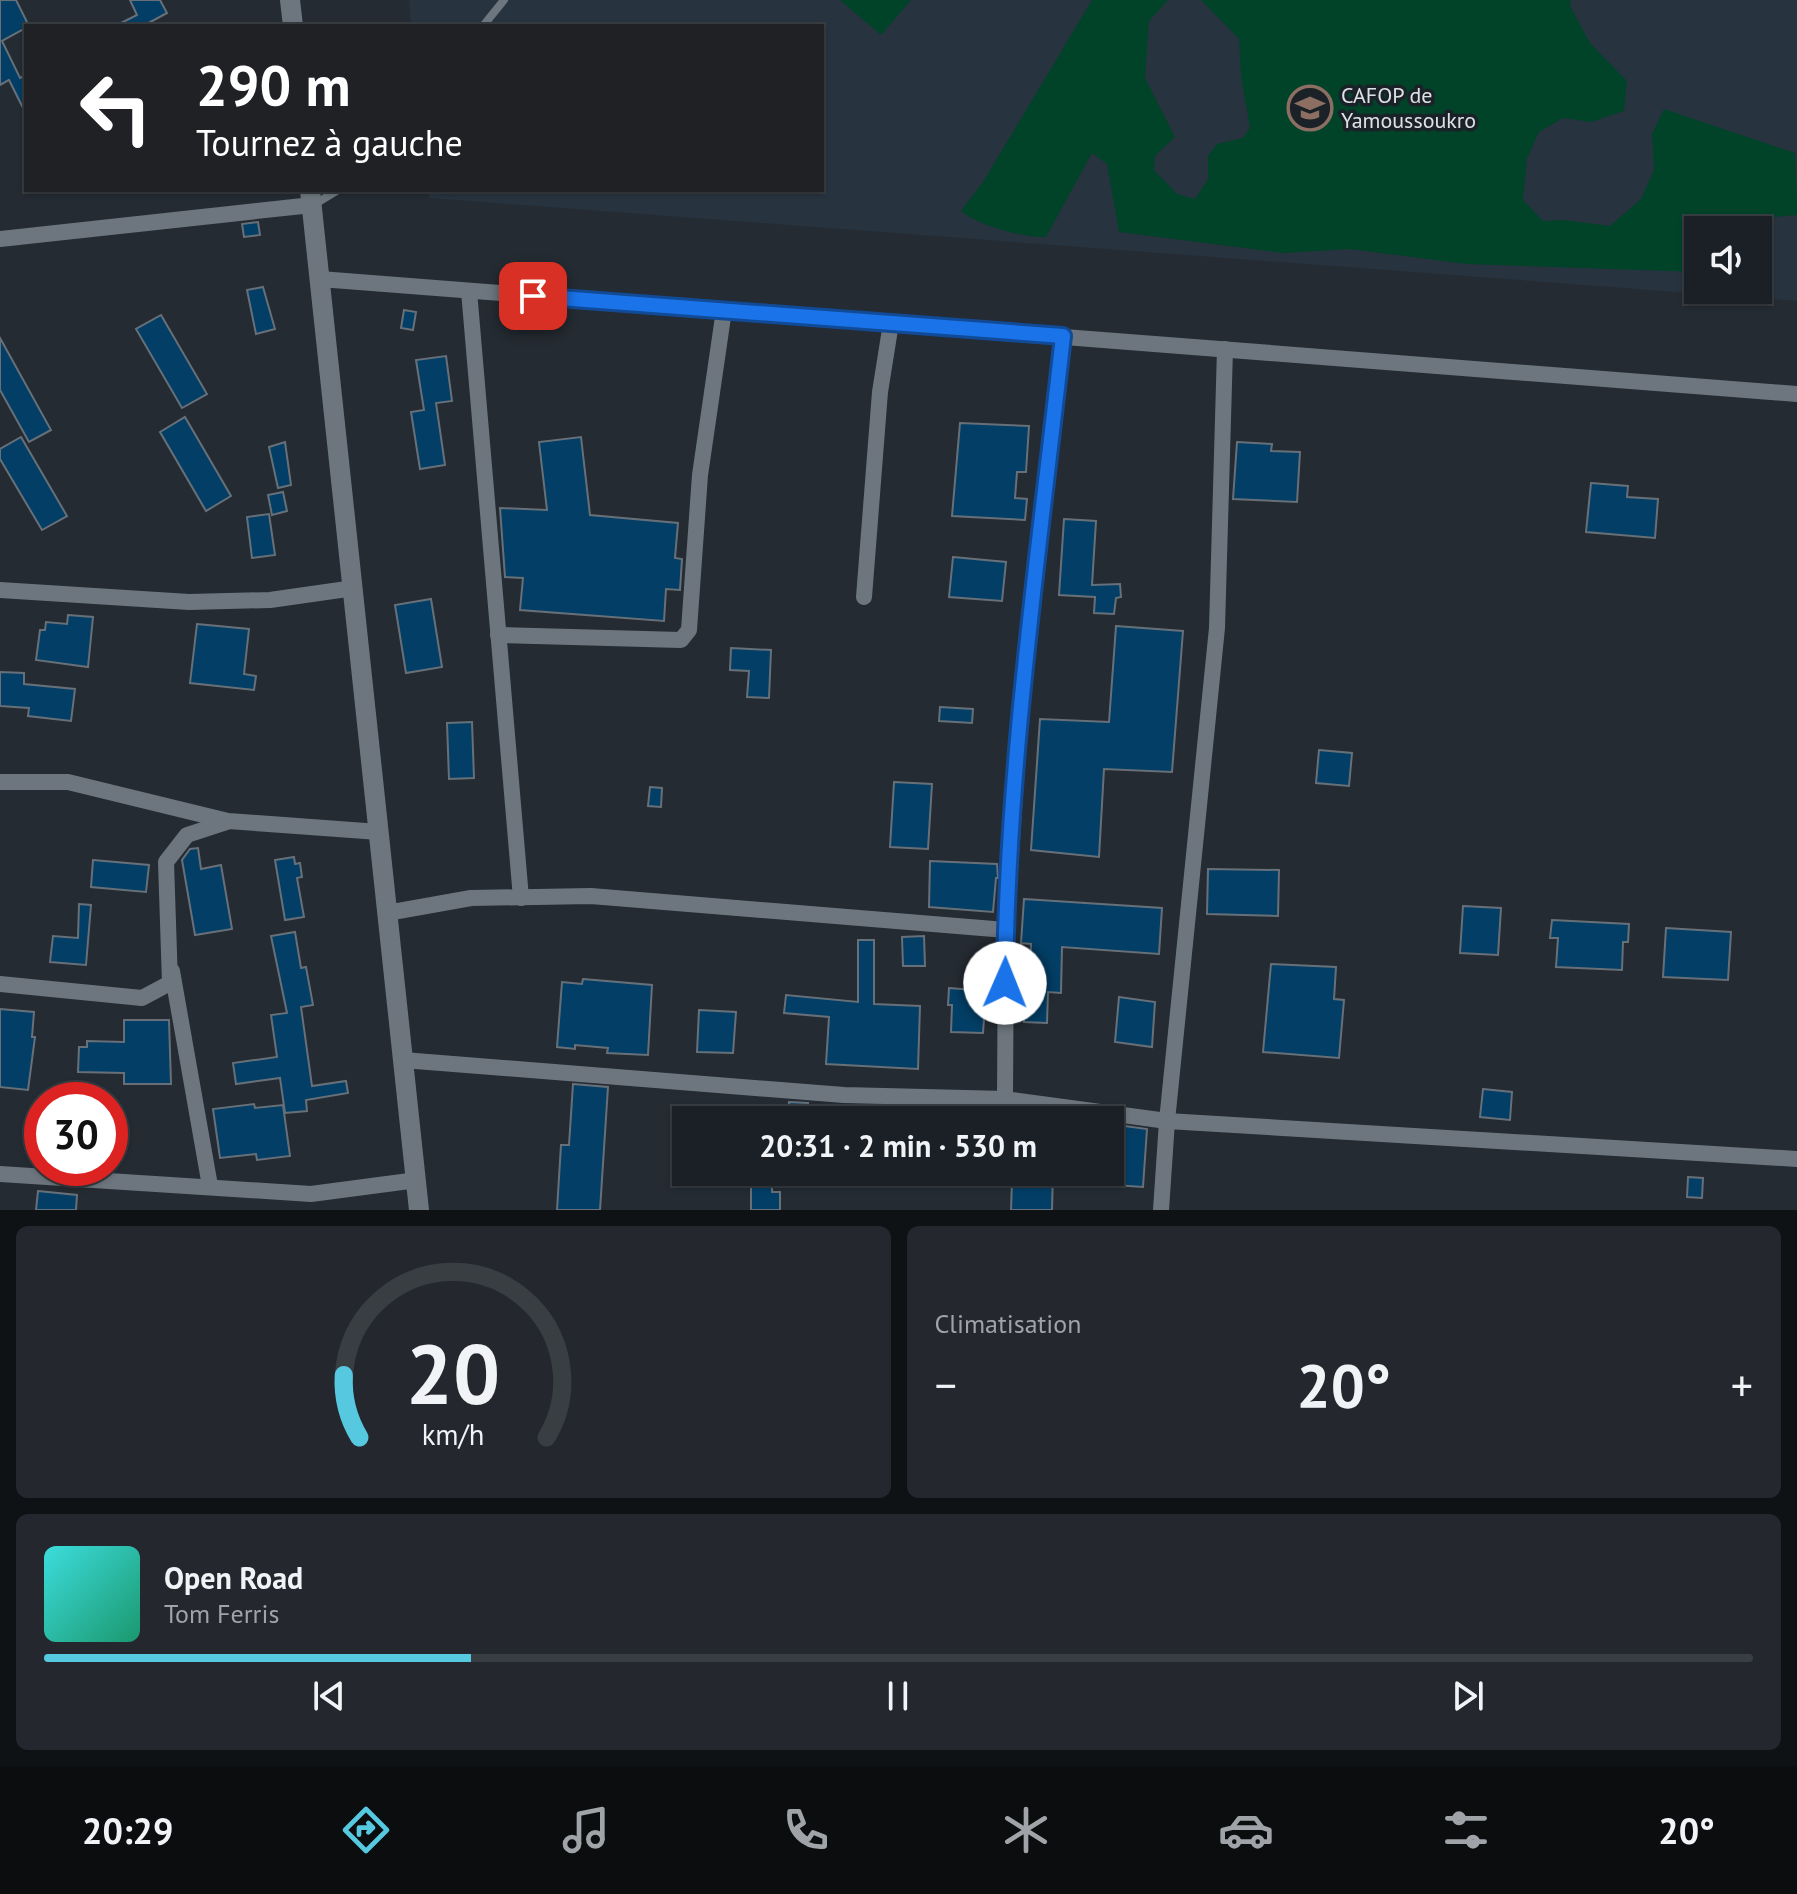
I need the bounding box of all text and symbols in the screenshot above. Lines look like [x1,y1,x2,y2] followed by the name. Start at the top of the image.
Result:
[196,49,351,121] text: 290 m
[64,56,168,160] icon: left
[1341,81,1476,134] place label: CAFOP de Yamoussoukro
[1286,84,1334,132] school or university icon: CAFOP de Yamoussoukro
[196,119,463,166] text: Tournez à gauche
[1684,216,1772,304] map controls
[1684,216,1772,304] button: sound
[499,262,567,330] pin
[511,274,555,318] icon: arrive
[963,941,1047,1025] position arrow
[24,1082,128,1186] speed limit sign: 30
[759,1126,1037,1165] text: 20:31 · 2 min · 530 m
[935,1307,1081,1340] text: Climatisation
[406,1319,500,1427] text: 20
[1297,1346,1391,1424] text: 20°
[935,1356,957,1413] text: −
[1731,1356,1753,1413] text: +
[422,1416,485,1453] text: km/h
[164,1558,303,1597] text: Open Road
[164,1597,279,1630] text: Tom Ferris
[307,1674,351,1718] icon: previous
[876,1674,920,1718] icon: pause
[1446,1674,1490,1718] icon: next
[338,1802,394,1858] icon: directions
[558,1802,614,1858] icon: music
[778,1802,834,1858] icon: phone
[998,1802,1054,1858] icon: climate
[1218,1802,1274,1858] icon: car
[1438,1802,1494,1858] icon: filters
[82,1807,173,1854] text: 20:29
[1658,1807,1715,1854] text: 20°

